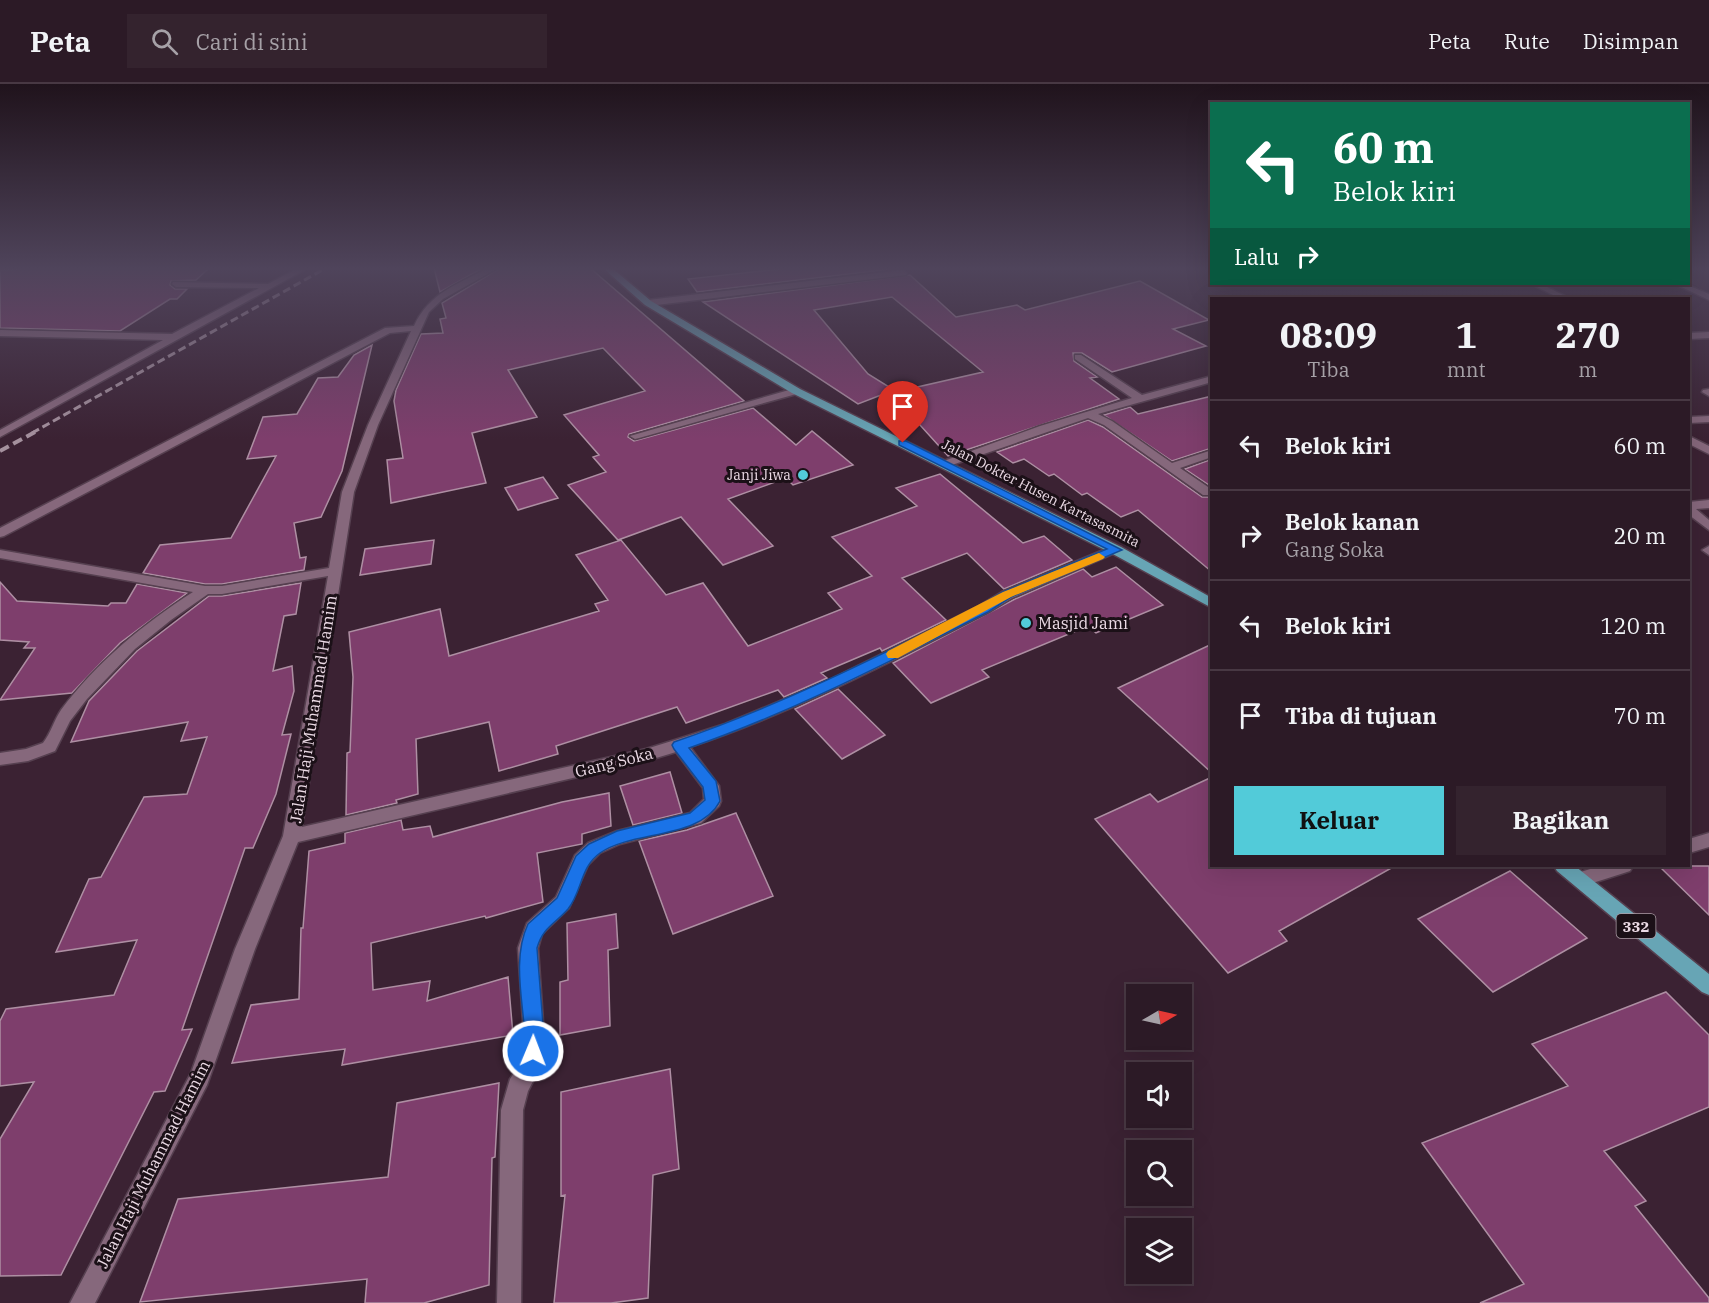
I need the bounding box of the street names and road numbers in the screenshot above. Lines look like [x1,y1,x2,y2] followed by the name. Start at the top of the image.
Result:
[939,435,1143,551] street label: Jalan Dokter Husen Kartasasmita
[285,594,341,824] street label: Jalan Haji Muhammad Hamim
[573,743,655,781] street label: Gang Soka
[1616,914,1656,938] road number: 332
[92,1057,214,1271] street label: Jalan Haji Muhammad Hamim

